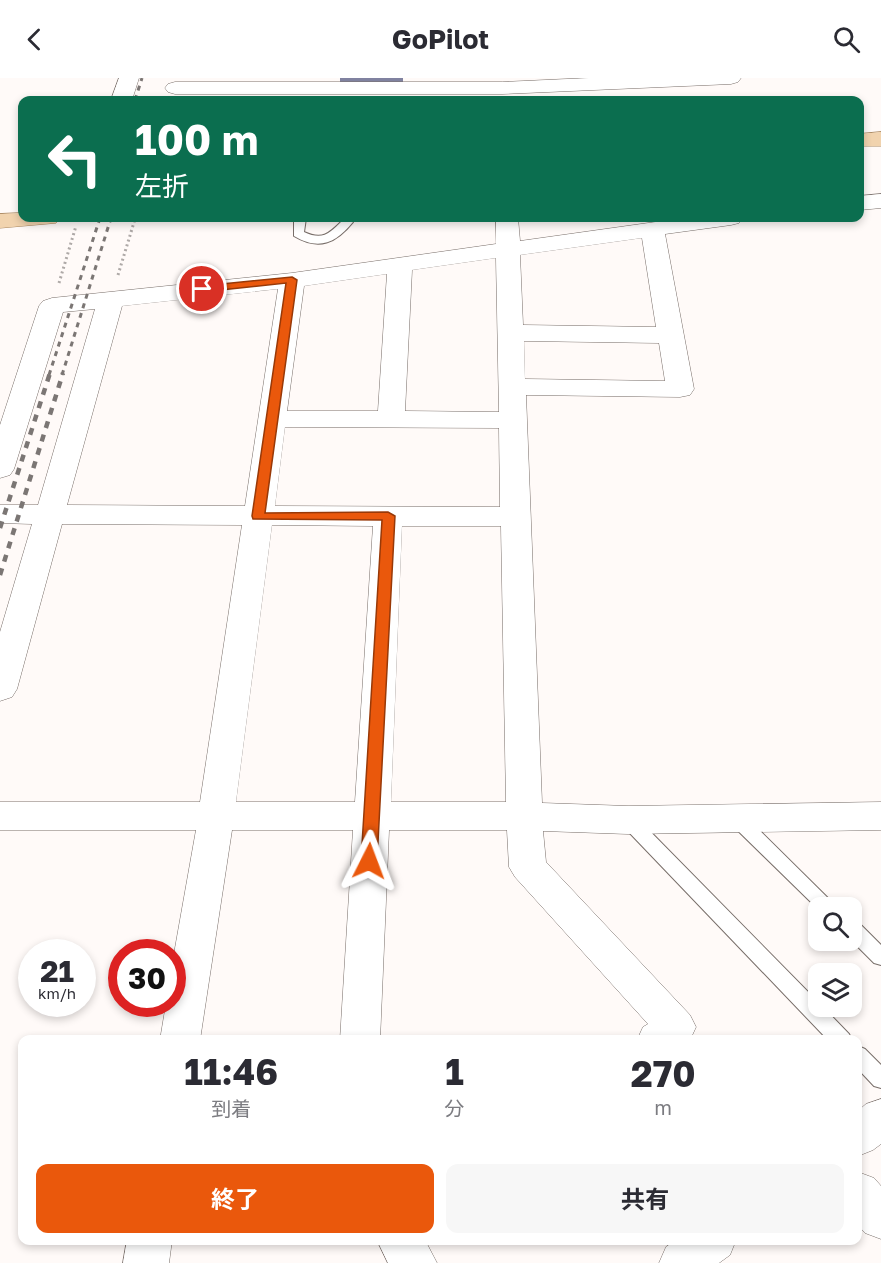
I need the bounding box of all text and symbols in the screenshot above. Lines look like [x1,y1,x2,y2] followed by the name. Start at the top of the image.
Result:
[18,23,51,56] icon: back
[392,23,489,55] text: GoPilot
[830,23,863,56] icon: search
[135,114,258,164] text: 100 m
[36,120,114,198] icon: left
[135,170,189,202] text: 左折
[176,263,227,314] pin
[185,272,218,305] icon: arrive
[337,829,401,893] position arrow
[808,897,862,1017] map controls
[808,897,862,951] button: search
[108,939,186,1017] speed limit sign: 30
[40,953,74,989] text: 21
[808,963,862,1017] button: layers
[38,984,76,1002] text: km/h
[184,1050,278,1093] text: 11:46
[445,1050,464,1093] text: 1
[631,1052,696,1095] text: 270
[654,1095,672,1119] text: m
[211,1096,251,1120] text: 到着
[444,1096,464,1120] text: 分
[36,1164,434,1233] button: 終了
[446,1164,844,1233] button: 共有

